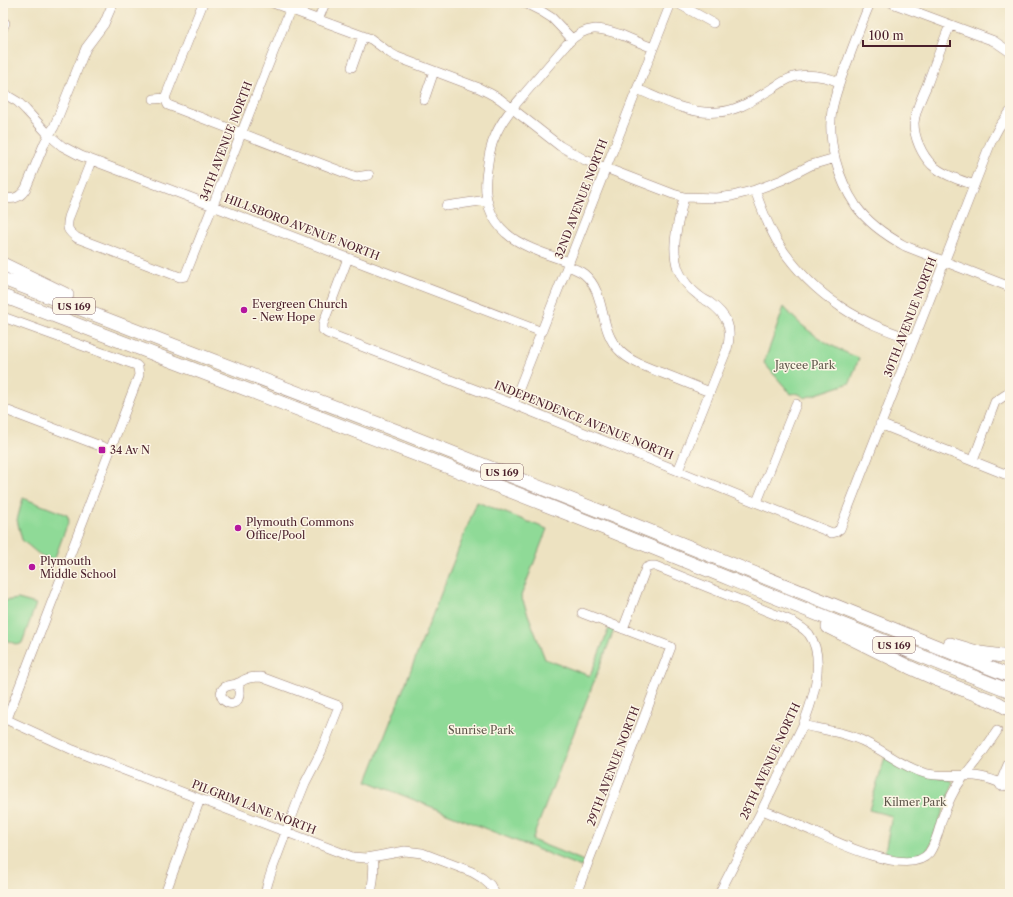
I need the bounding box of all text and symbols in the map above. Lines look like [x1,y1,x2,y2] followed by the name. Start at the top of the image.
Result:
[863,22,950,48] scale bar
[869,28,904,43] text: 100 m
[197,79,255,203] street label: 34TH AVENUE NORTH
[552,137,610,261] street label: 32ND AVENUE NORTH
[222,191,382,263] street label: HILLSBORO AVENUE NORTH
[881,255,939,379] street label: 30TH AVENUE NORTH
[252,297,348,324] place label: Evergreen Church - New Hope
[53,298,95,314] road number: US 169
[239,305,249,315] marker: Evergreen Church - New Hope
[773,358,836,372] park label: Jaycee Park
[492,378,676,462] street label: INDEPENDENCE AVENUE NORTH
[110,443,150,457] place label: 34 Av N
[97,445,107,455] marker: 34 Av N
[481,464,523,480] road number: US 169
[246,515,354,542] place label: Plymouth Commons Office/Pool
[233,523,243,533] marker: Plymouth Commons Office/Pool
[40,554,117,581] place label: Plymouth Middle School
[27,562,37,572] marker: Plymouth Middle School
[873,637,915,653] road number: US 169
[737,700,803,822] street label: 28TH AVENUE NORTH
[584,704,642,828] street label: 29TH AVENUE NORTH
[448,723,515,737] park label: Sunrise Park
[190,777,318,837] street label: PILGRIM LANE NORTH
[884,795,947,809] park label: Kilmer Park

